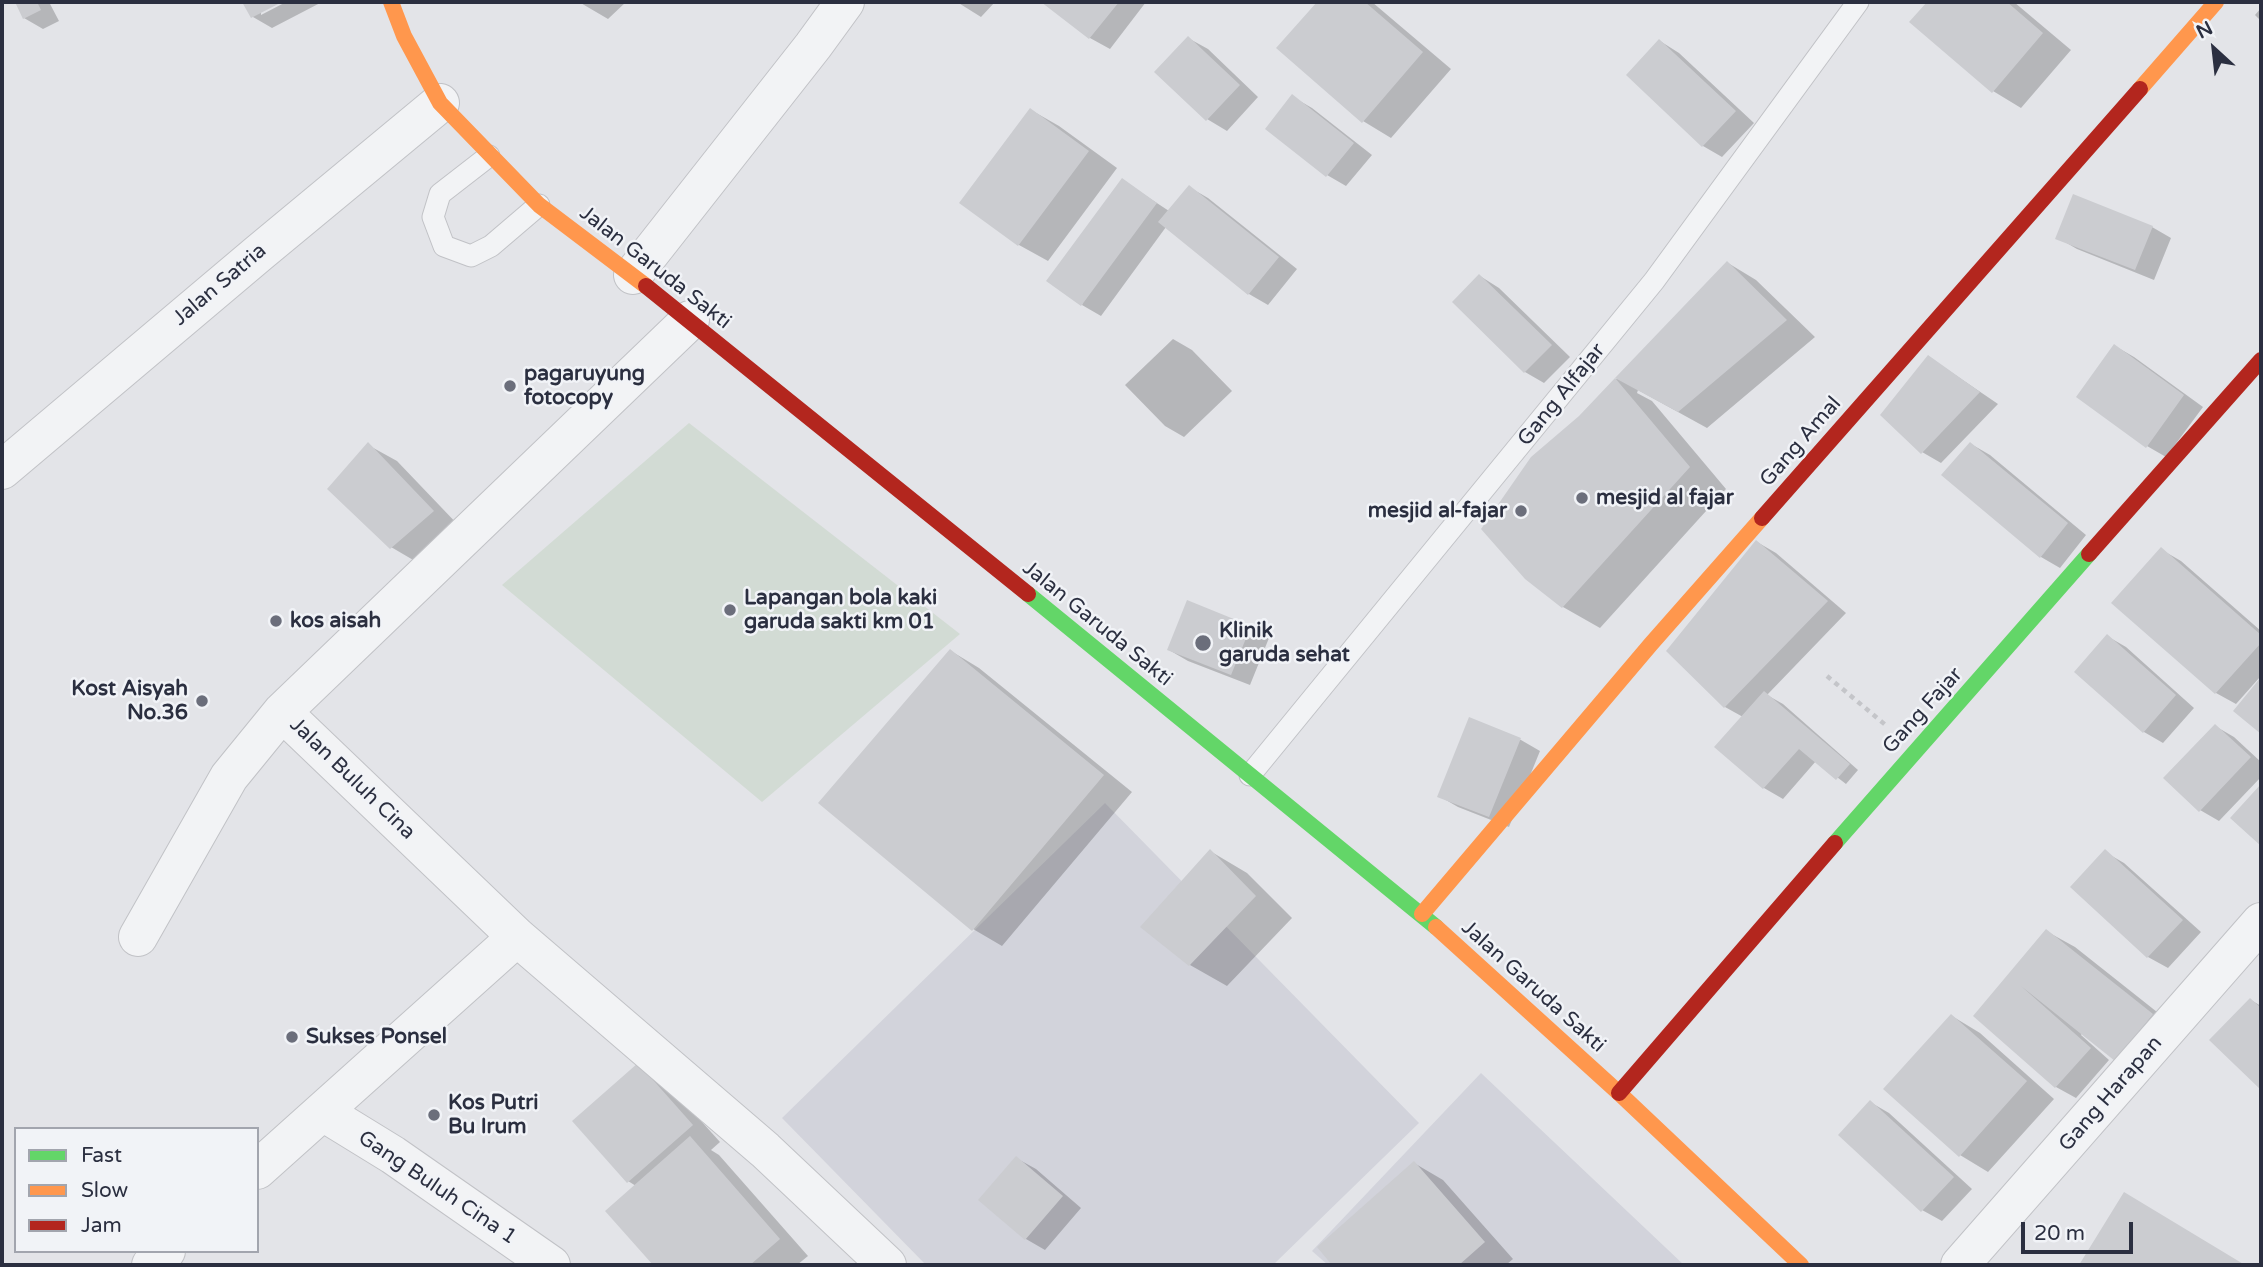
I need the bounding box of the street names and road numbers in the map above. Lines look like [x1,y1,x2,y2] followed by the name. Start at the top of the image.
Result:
[574,201,736,335] street label: Jalan Garuda Sakti
[168,239,272,331] street label: Jalan Satria
[1513,339,1611,451] street label: Gang Alfajar
[1755,392,1847,492] street label: Gang Amal
[1017,556,1177,692] street label: Jalan Garuda Sakti
[1878,663,1968,759] street label: Gang Fajar
[284,713,420,845] street label: Jalan Buluh Cina
[1456,916,1610,1058] street label: Jalan Garuda Sakti
[2054,1031,2168,1157] street label: Gang Harapan
[353,1126,521,1250] street label: Gang Buluh Cina 1

